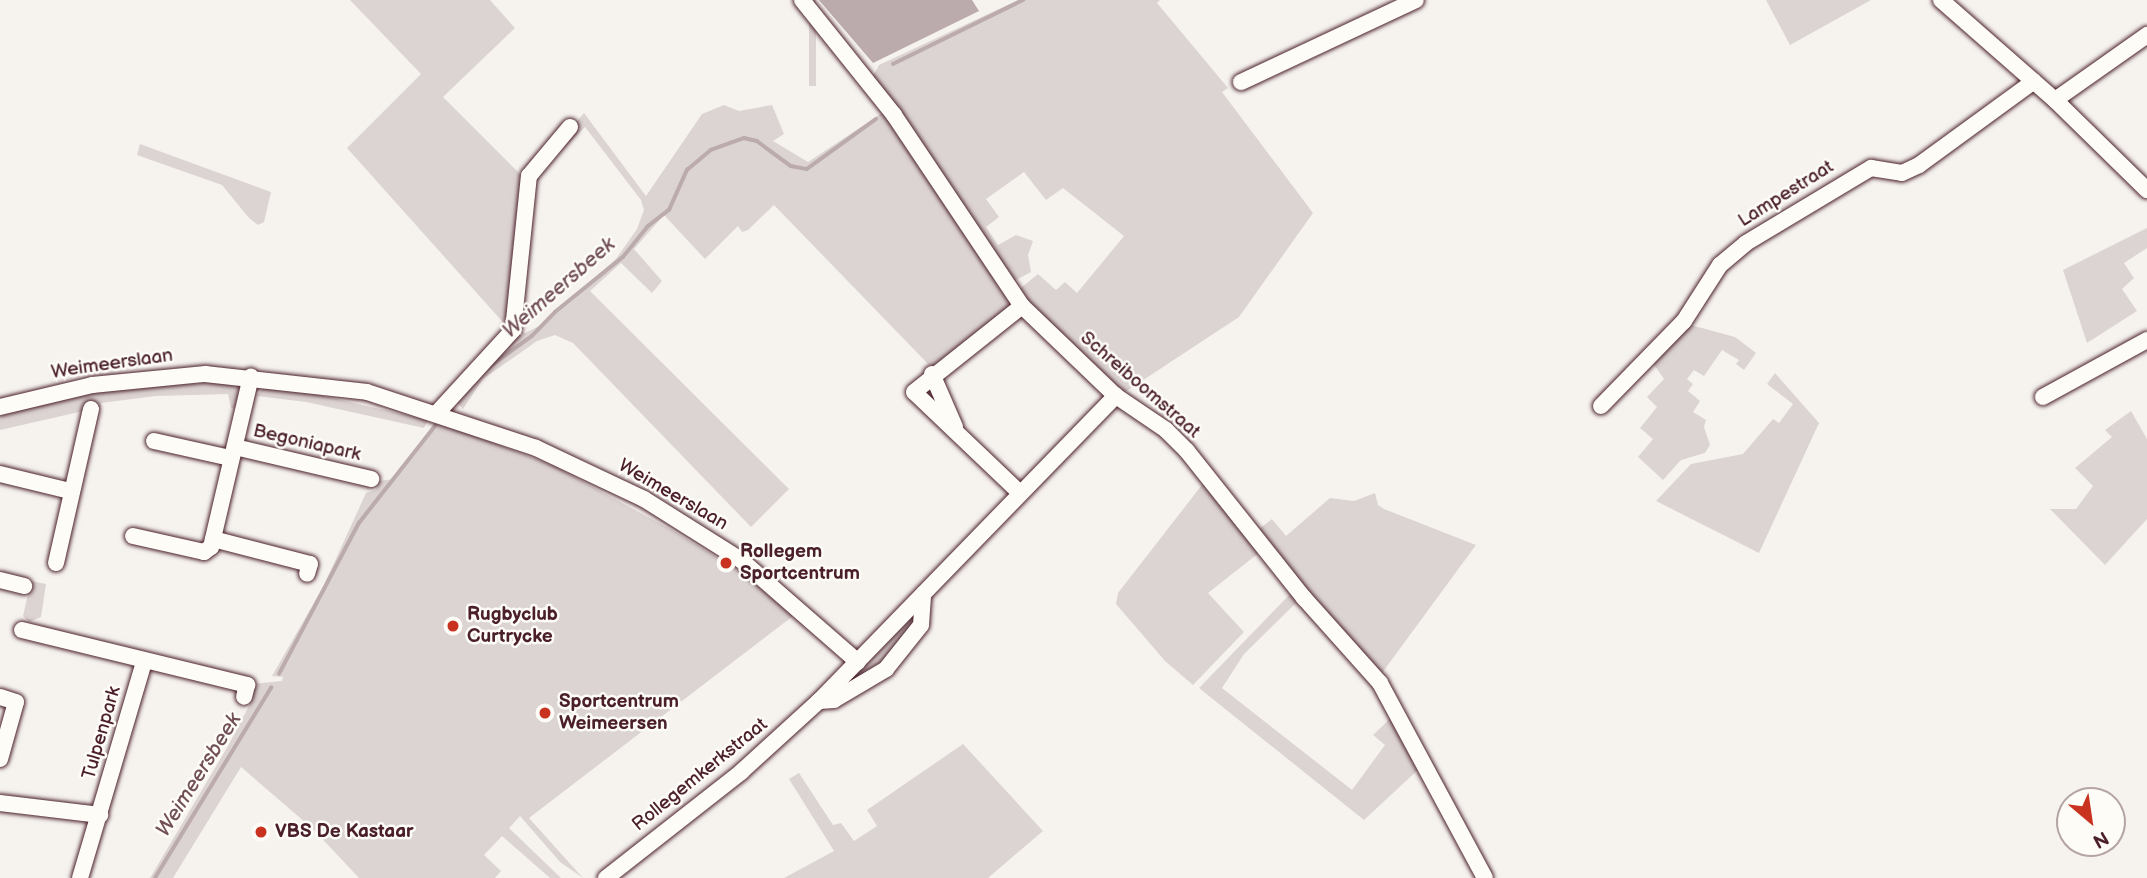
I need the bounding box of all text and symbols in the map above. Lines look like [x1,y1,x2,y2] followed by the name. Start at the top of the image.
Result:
[1734,156,1838,232] street label: Lampestraat
[497,232,621,344] water label: Weimeersbeek
[1075,327,1205,443] street label: Schreiboomstraat
[50,344,174,384] street label: Weimeerslaan
[251,420,363,466] street label: Begoniapark
[614,454,732,536] street label: Weimeerslaan
[740,541,860,585] place label: Rollegem Sportcentrum
[718,555,734,571] marker: Rollegem Sportcentrum
[467,604,558,648] place label: Rugbyclub Curtrycke
[445,618,461,634] marker: Rugbyclub Curtrycke
[78,684,126,782] street label: Tulpenpark
[559,691,679,735] place label: Sportcentrum Weimeersen
[537,705,553,721] marker: Sportcentrum Weimeersen
[151,708,247,842] water label: Weimeersbeek
[628,713,772,837] street label: Rollegemkerkstraat
[2056,787,2126,857] north arrow
[275,821,414,843] place label: VBS De Kastaar
[253,824,269,840] marker: VBS De Kastaar
[2089,826,2112,853] text: N

